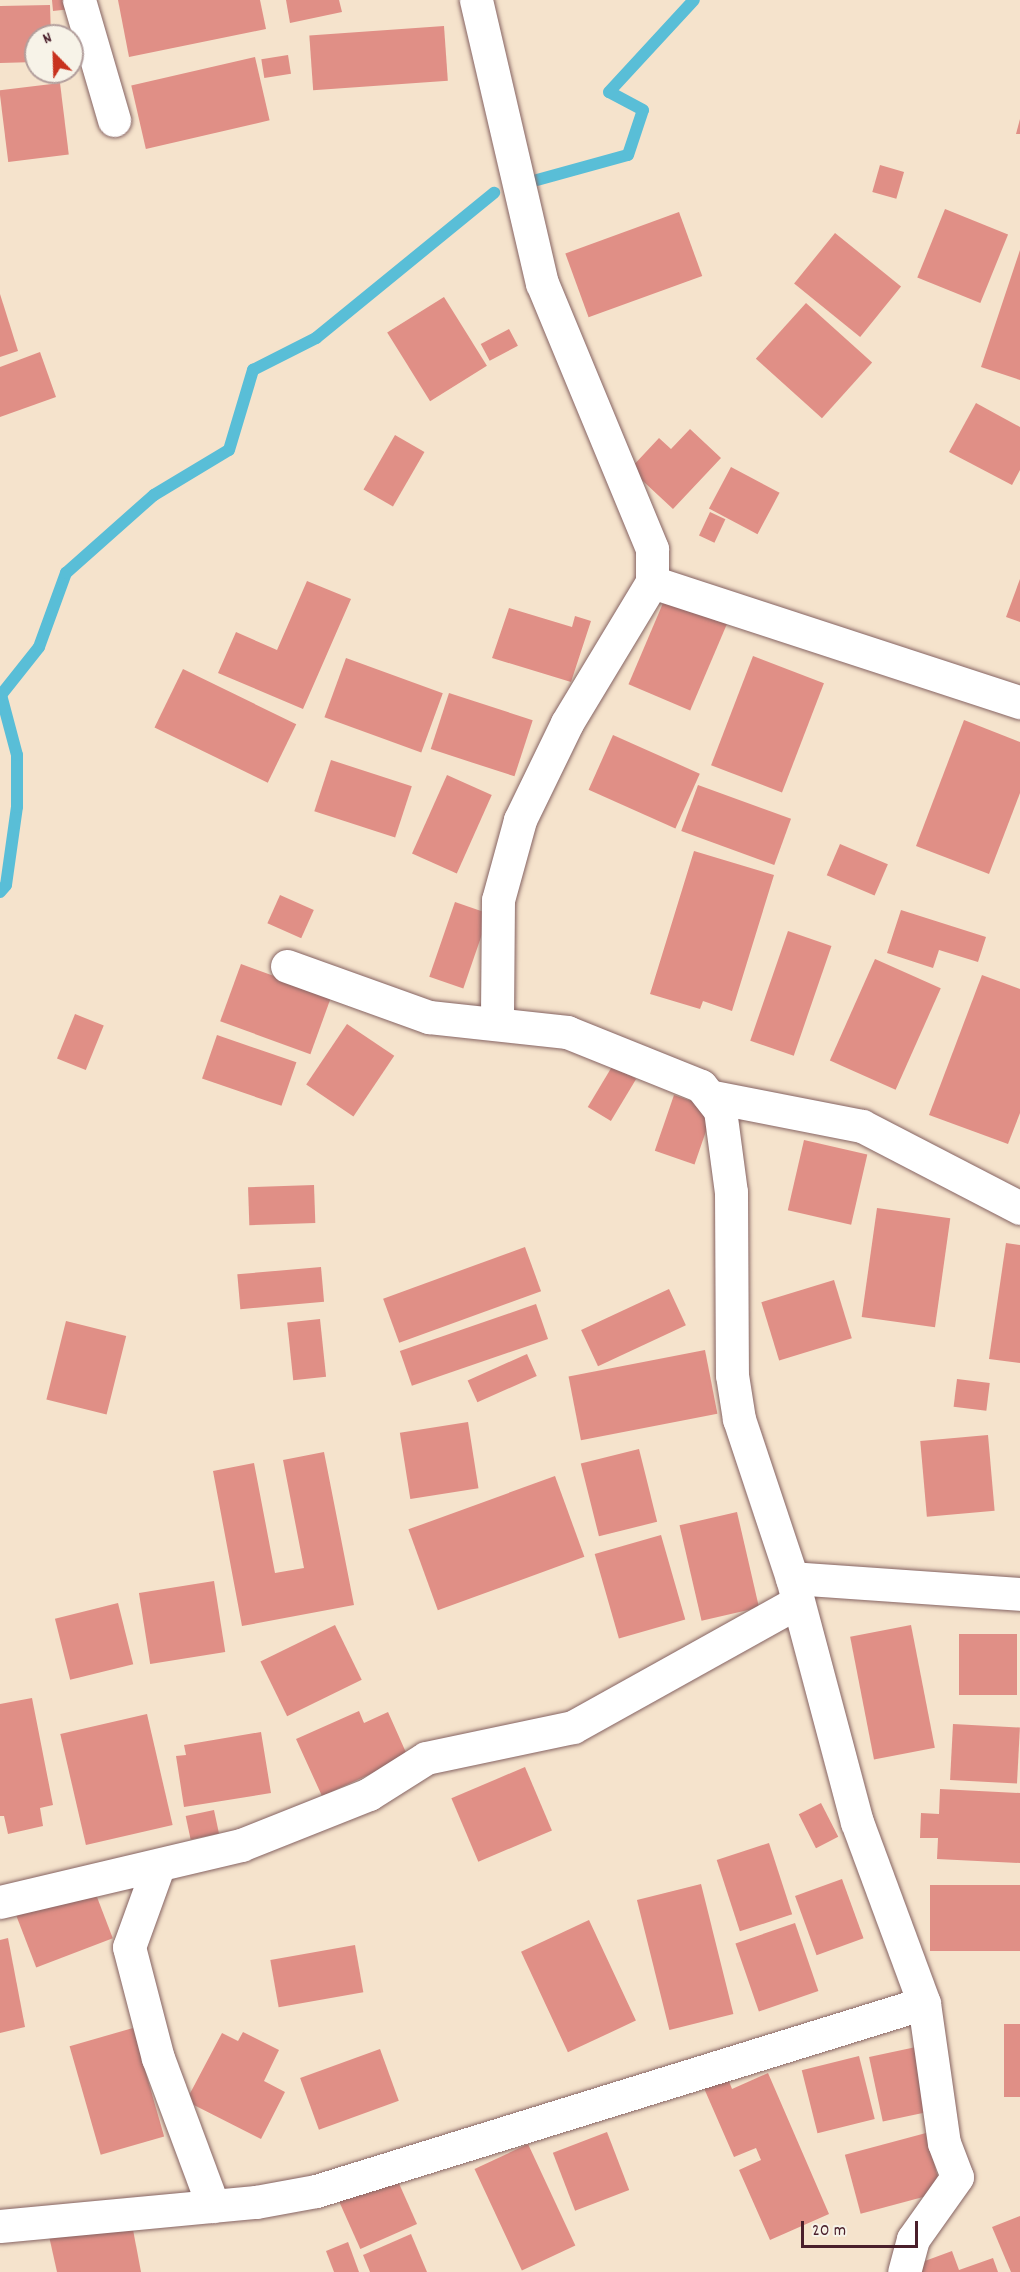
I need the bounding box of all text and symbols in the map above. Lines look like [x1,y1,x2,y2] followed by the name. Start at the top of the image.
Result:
[24,24,84,84] north arrow
[39,27,56,51] text: N
[804,2209,921,2247] scale bar
[812,2219,846,2244] text: 20 m

